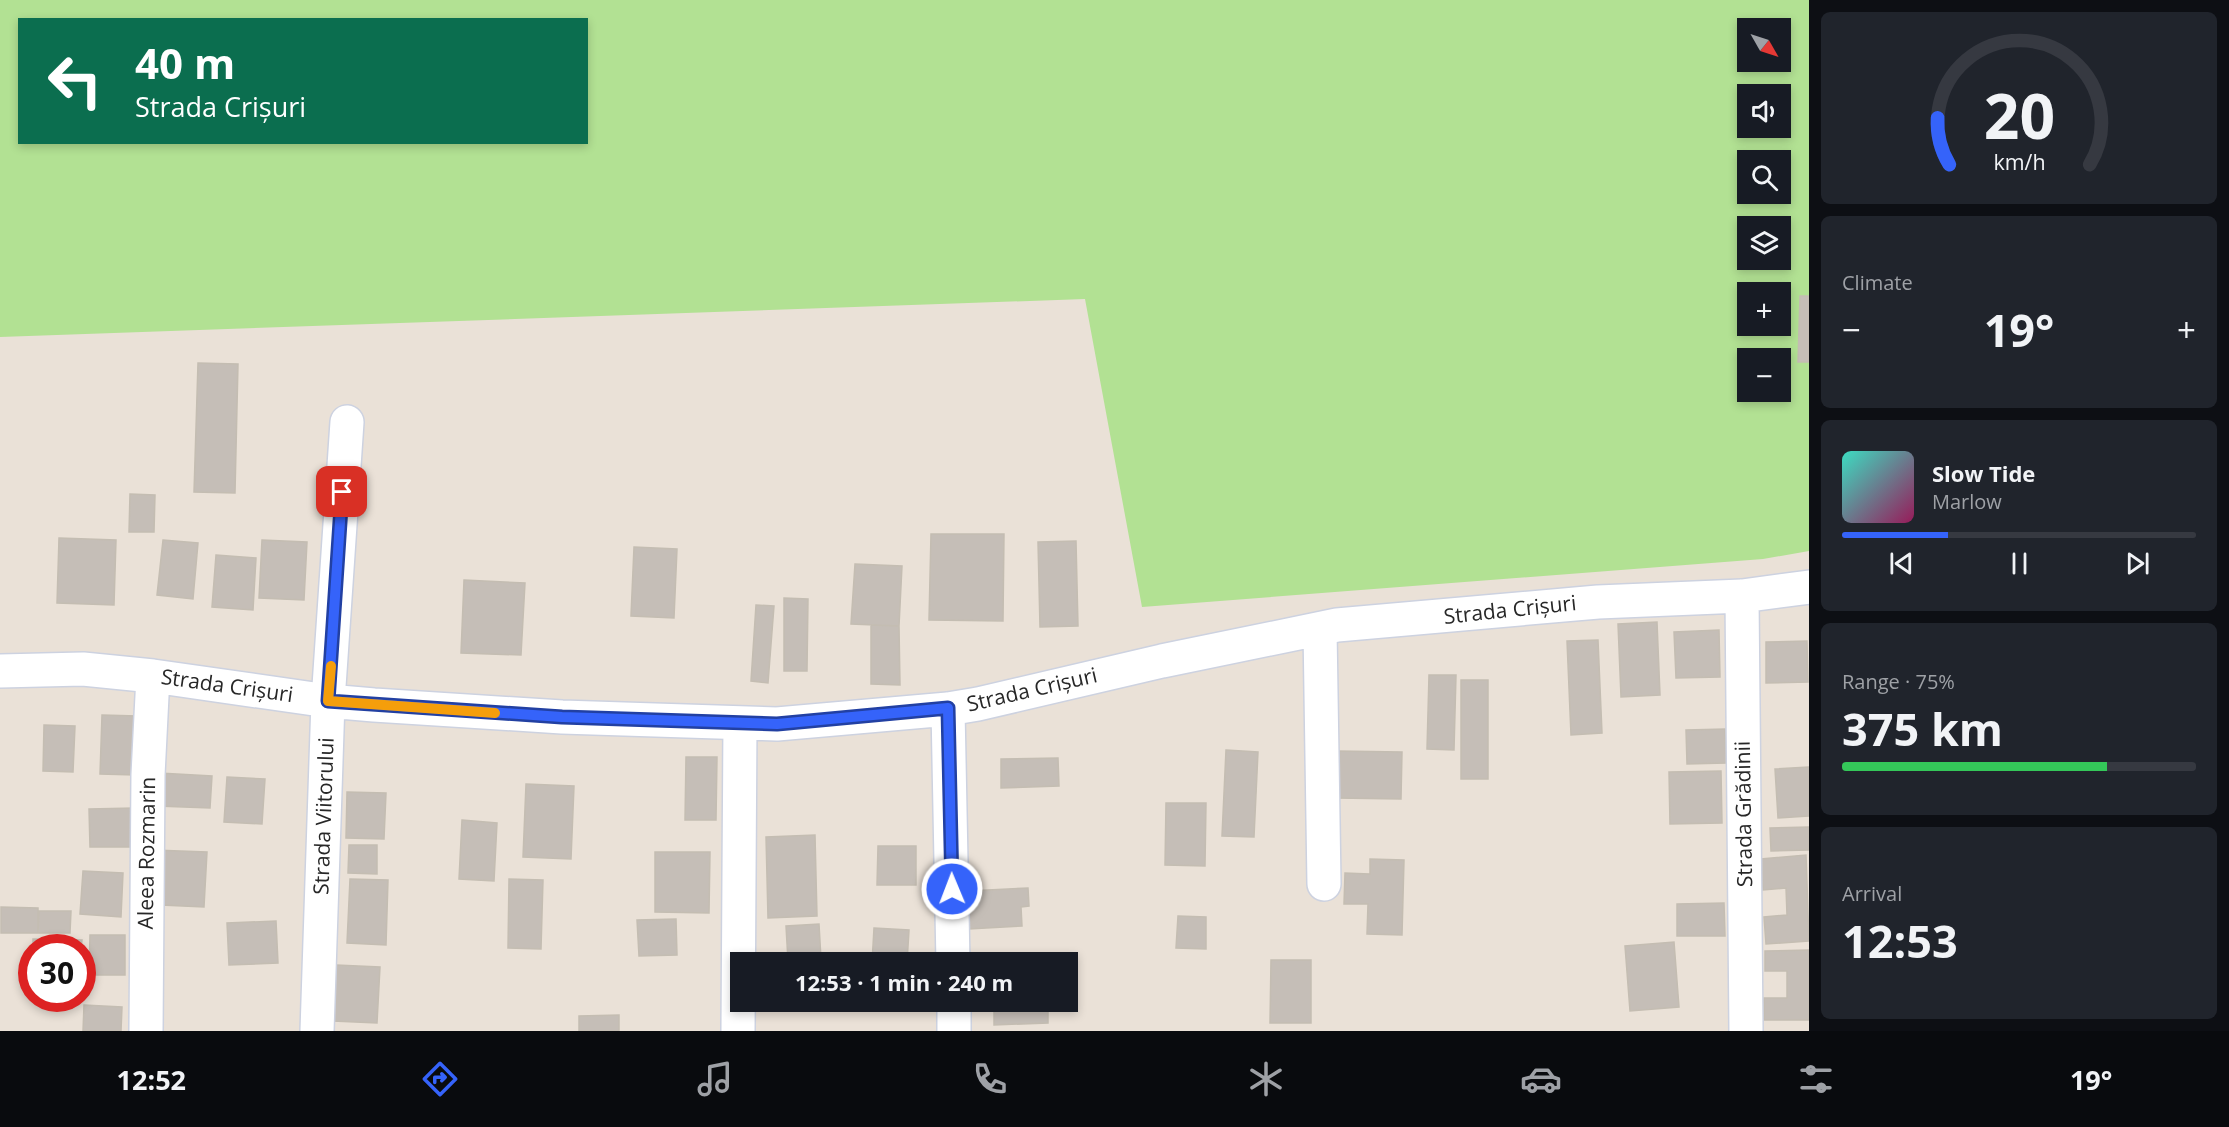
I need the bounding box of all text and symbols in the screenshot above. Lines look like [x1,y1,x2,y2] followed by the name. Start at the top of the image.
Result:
[1737,18,1791,72] north arrow
[1737,18,1791,402] map controls
[135,34,235,91] text: 40 m
[36,42,114,120] icon: left
[1983,72,2055,157] text: 20
[1737,84,1791,138] button: sound
[135,88,306,125] text: Strada Crișuri
[1993,147,2045,176] text: km/h
[1737,150,1791,204] button: search
[1737,216,1791,270] button: layers
[1842,269,1913,296] text: Climate
[1737,282,1791,336] button: +
[1984,299,2054,360] text: 19°
[1842,307,1861,352] text: −
[2177,307,2196,352] text: +
[1737,348,1791,402] button: −
[1932,458,2035,488] text: Slow Tide
[316,466,367,517] pin
[325,475,358,508] icon: arrive
[1932,488,2002,515] text: Marlow
[1885,547,1918,580] icon: previous
[2003,547,2036,580] icon: pause
[2121,547,2154,580] icon: next
[1442,588,1578,630] street label: Strada Crișuri
[964,660,1100,718] street label: Strada Crișuri
[159,662,295,708] street label: Strada Crișuri
[1842,668,1955,695] text: Range · 75%
[1842,698,2003,759] text: 375 km
[306,737,340,895] street label: Strada Viitorului
[1728,741,1758,887] street label: Strada Grădinii
[131,776,161,930] street label: Aleea Rozmarin
[920,857,984,921] position arrow
[1842,880,1902,907] text: Arrival
[1842,910,1958,971] text: 12:53
[18,934,96,1012] speed limit sign: 30
[795,967,1013,997] text: 12:53 · 1 min · 240 m
[419,1058,461,1100] icon: directions
[694,1058,736,1100] icon: music
[969,1058,1011,1100] icon: phone
[1245,1058,1287,1100] icon: climate
[1520,1058,1562,1100] icon: car
[1795,1058,1837,1100] icon: filters
[117,1061,186,1098] text: 12:52
[2070,1061,2112,1098] text: 19°

